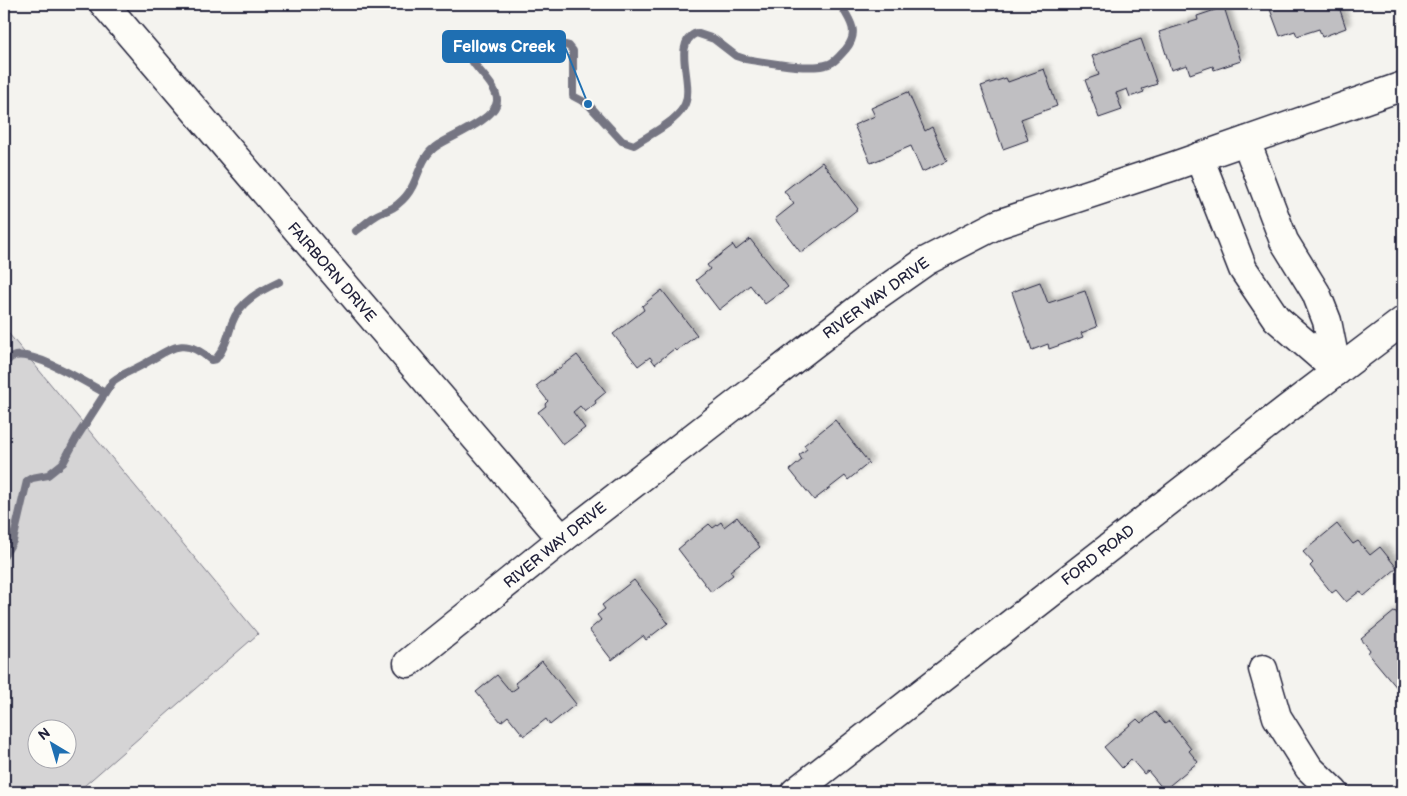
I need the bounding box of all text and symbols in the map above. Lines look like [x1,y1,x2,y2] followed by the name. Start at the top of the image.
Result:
[443,31,565,62] callout: Fellows Creek
[453,38,556,57] text: Fellows Creek
[283,219,380,326] street label: FAIRBORN DRIVE
[819,253,933,343] street label: RIVER WAY DRIVE
[500,498,611,593] street label: RIVER WAY DRIVE
[1058,521,1139,590] street label: FORD ROAD
[28,718,78,768] north arrow
[35,724,54,744] text: N

